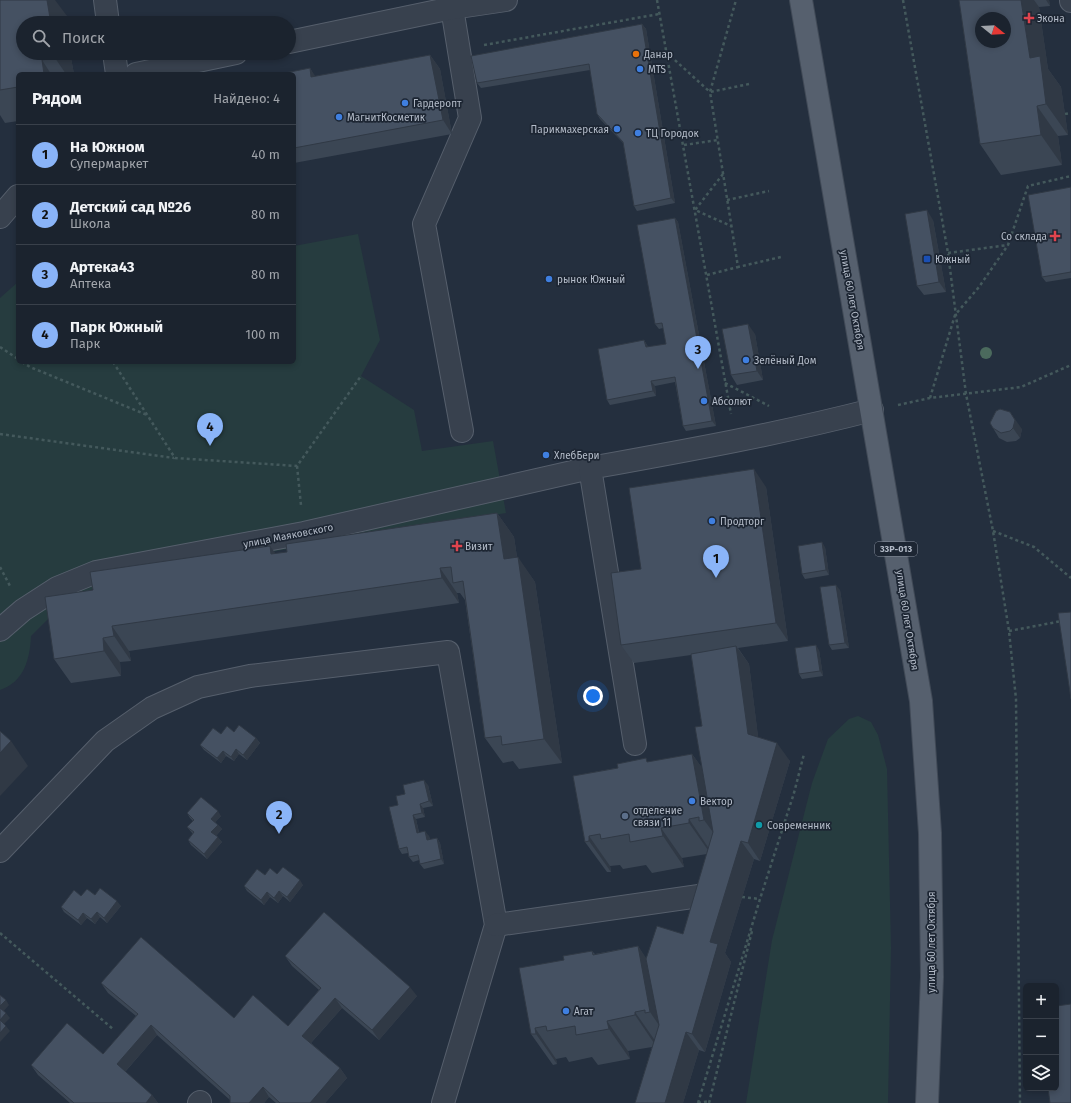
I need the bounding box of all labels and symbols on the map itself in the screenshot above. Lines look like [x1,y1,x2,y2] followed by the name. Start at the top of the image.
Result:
[975,12,1011,48] north arrow
[1024,13,1034,23] marker: Экона
[1037,13,1065,25] place label: Экона
[631,49,641,59] marker: Данар
[643,49,673,61] place label: Данар
[635,64,645,74] marker: MTS
[648,64,667,76] place label: MTS
[400,98,410,108] marker: Гардеропт
[413,98,462,110] place label: Гардеропт
[334,112,344,122] marker: МагнитКосметик
[347,112,426,124] place label: МагнитКосметик
[531,124,609,136] place label: Парикмахерская
[612,124,622,134] marker: Парикмахерская
[633,128,643,138] marker: ТЦ Городок
[646,128,699,140] place label: ТЦ Городок
[1001,231,1047,243] place label: Со склада
[1050,231,1060,241] marker: Со склада
[837,249,867,351] street label: улица 60 лет Октября
[922,254,932,264] marker: Южный
[935,254,970,266] place label: Южный
[544,274,554,284] marker: рынок Южный
[557,274,625,286] place label: рынок Южный
[685,336,711,369] pin: 3
[754,354,817,367] place label: Зелёный Дом
[741,355,751,365] marker: Зелёный Дом
[699,396,709,406] marker: Абсолют
[712,396,752,408] place label: Абсолют
[197,413,223,446] pin: 4
[541,450,551,460] marker: ХлебБери
[554,450,600,462] place label: ХлебБери
[707,516,717,526] marker: Продторг
[720,516,765,528] place label: Продторг
[242,521,334,551] street label: улица Маяковского
[452,541,462,551] marker: Визит
[465,541,493,553] place label: Визит
[875,542,917,556] road number: 33Р-013
[703,545,729,578] pin: 1
[893,569,921,671] street label: улица 60 лет Октября
[583,686,603,706] your location
[687,796,697,806] marker: Вектор
[700,796,733,808] place label: Вектор
[266,801,292,834] pin: 2
[633,805,682,829] place label: отделение связи 11
[620,811,630,821] marker: отделение связи 11
[754,820,764,830] marker: Современник
[767,820,831,832] place label: Современник
[926,891,938,993] street label: улица 60 лет Октября
[561,1006,571,1016] marker: Агат
[574,1006,594,1018] place label: Агат

